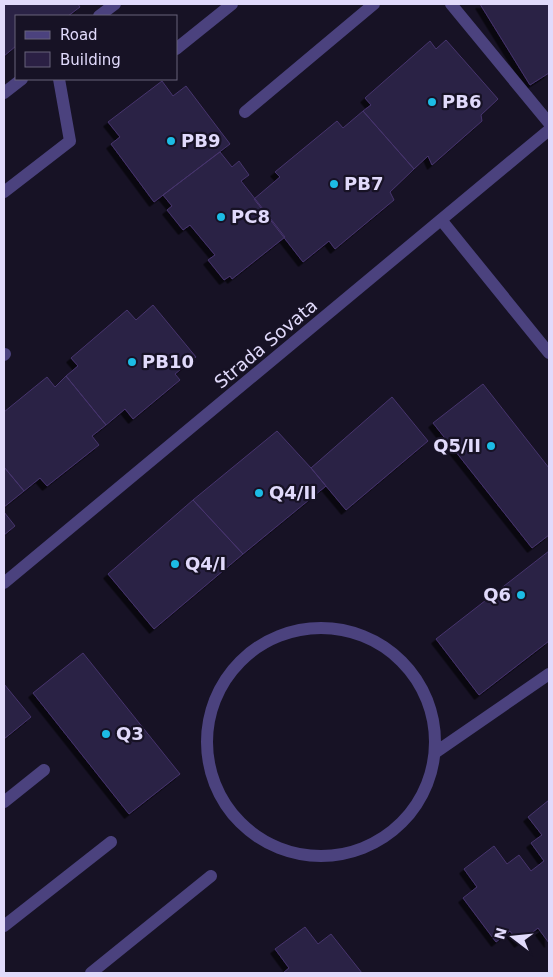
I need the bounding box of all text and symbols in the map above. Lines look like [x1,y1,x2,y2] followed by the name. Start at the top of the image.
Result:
[15,15,178,80] legend
[60,26,98,44] text: Road
[60,51,121,69] text: Building
[442,91,481,112] place label: PB6
[426,96,438,108] marker: PB6
[181,130,220,151] place label: PB9
[165,135,177,147] marker: PB9
[344,173,383,194] place label: PB7
[328,178,340,190] marker: PB7
[231,206,270,227] place label: PC8
[215,211,227,223] marker: PC8
[210,295,321,393] street label: Strada Sovata
[142,351,194,372] place label: PB10
[126,356,138,368] marker: PB10
[433,435,481,456] place label: Q5/II
[485,440,497,452] marker: Q5/II
[269,482,317,503] place label: Q4/II
[253,487,265,499] marker: Q4/II
[185,553,226,574] place label: Q4/I
[169,558,181,570] marker: Q4/I
[483,584,511,605] place label: Q6
[515,589,527,601] marker: Q6
[116,723,144,744] place label: Q3
[100,728,112,740] marker: Q3
[488,912,538,962] north arrow
[491,926,510,941] text: N

